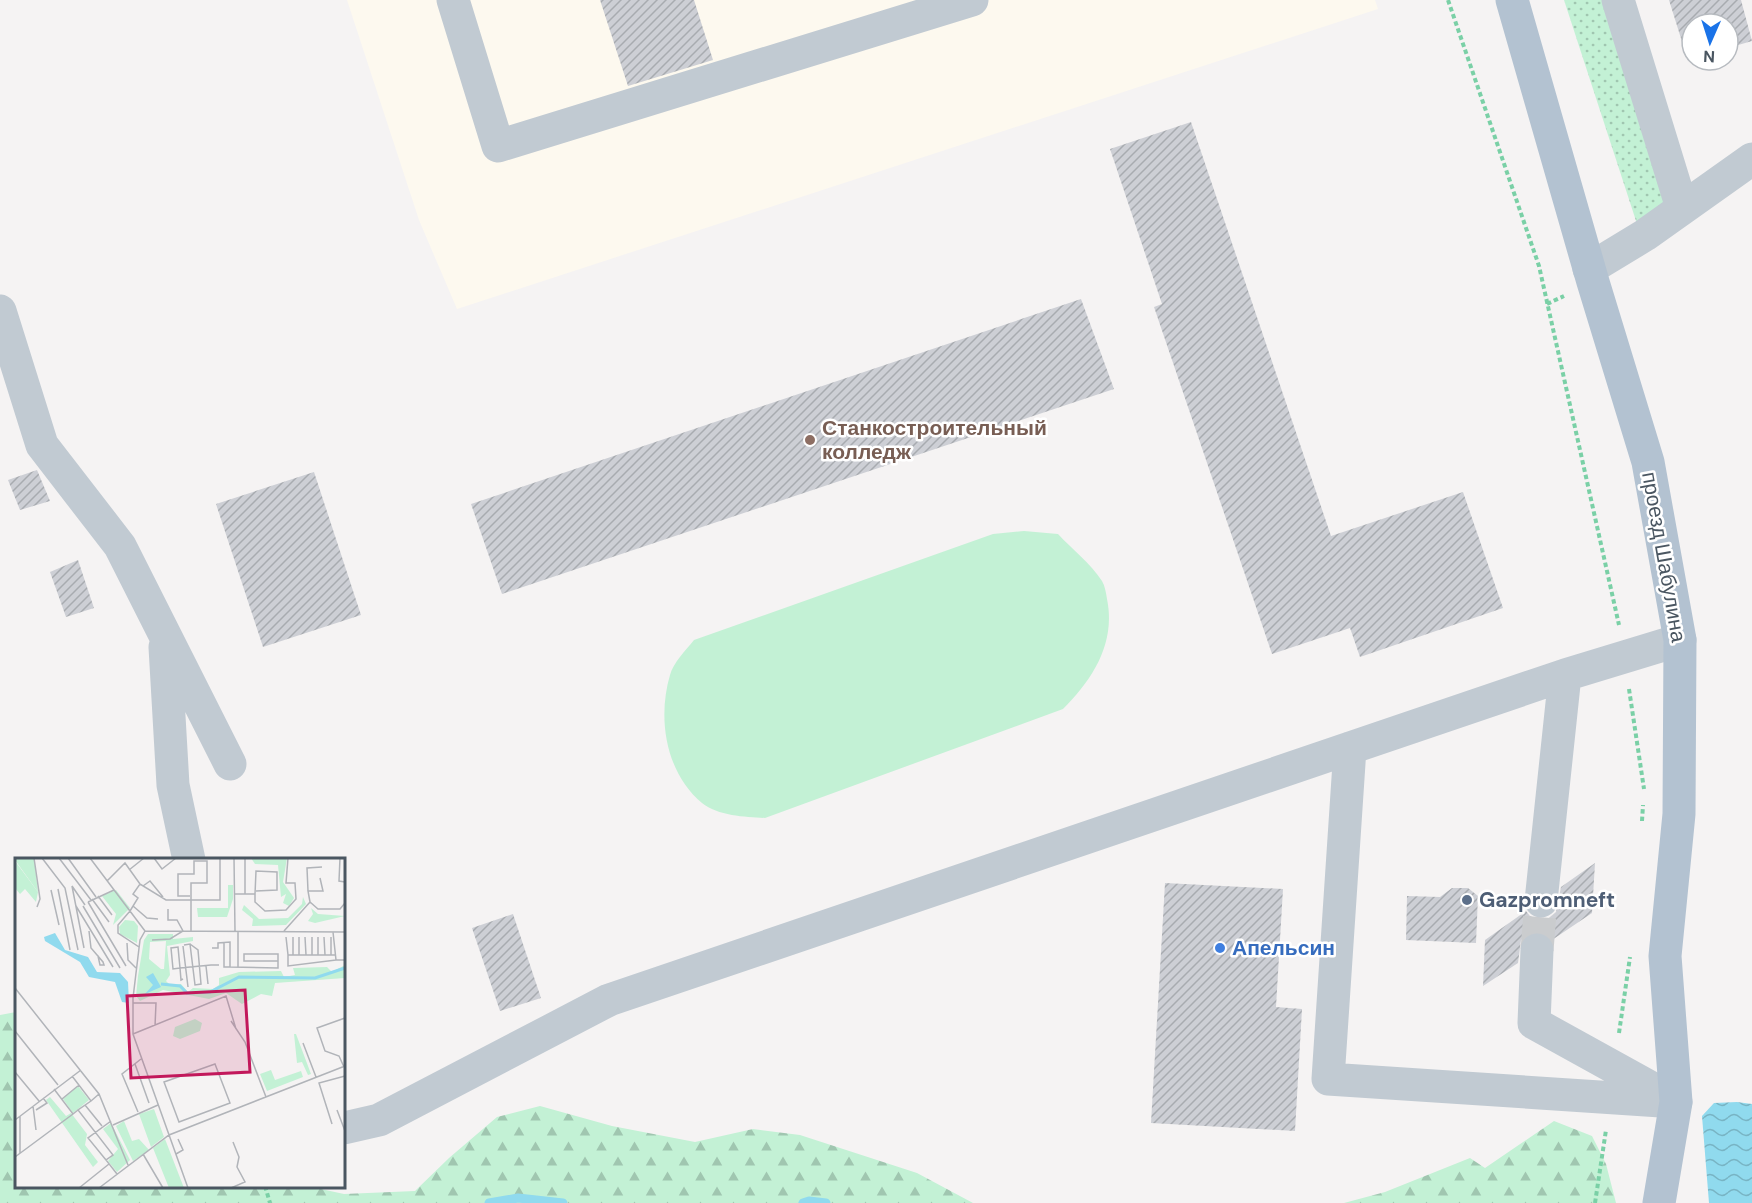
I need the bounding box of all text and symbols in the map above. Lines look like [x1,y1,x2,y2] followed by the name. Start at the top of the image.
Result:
[1680,12,1740,72] north arrow
[1703,46,1716,67] text: N
[822,414,1047,466] place label: Станкостроительный колледж
[803,433,817,447] marker: Станкостроительный колледж
[1635,470,1693,645] street label: проезд Шабулина
[15,858,345,1188] inset map
[1479,886,1615,914] place label: Gazpromneft
[1460,893,1474,907] marker: Gazpromneft
[1232,934,1335,962] place label: Апельсин
[1213,941,1227,955] marker: Апельсин

